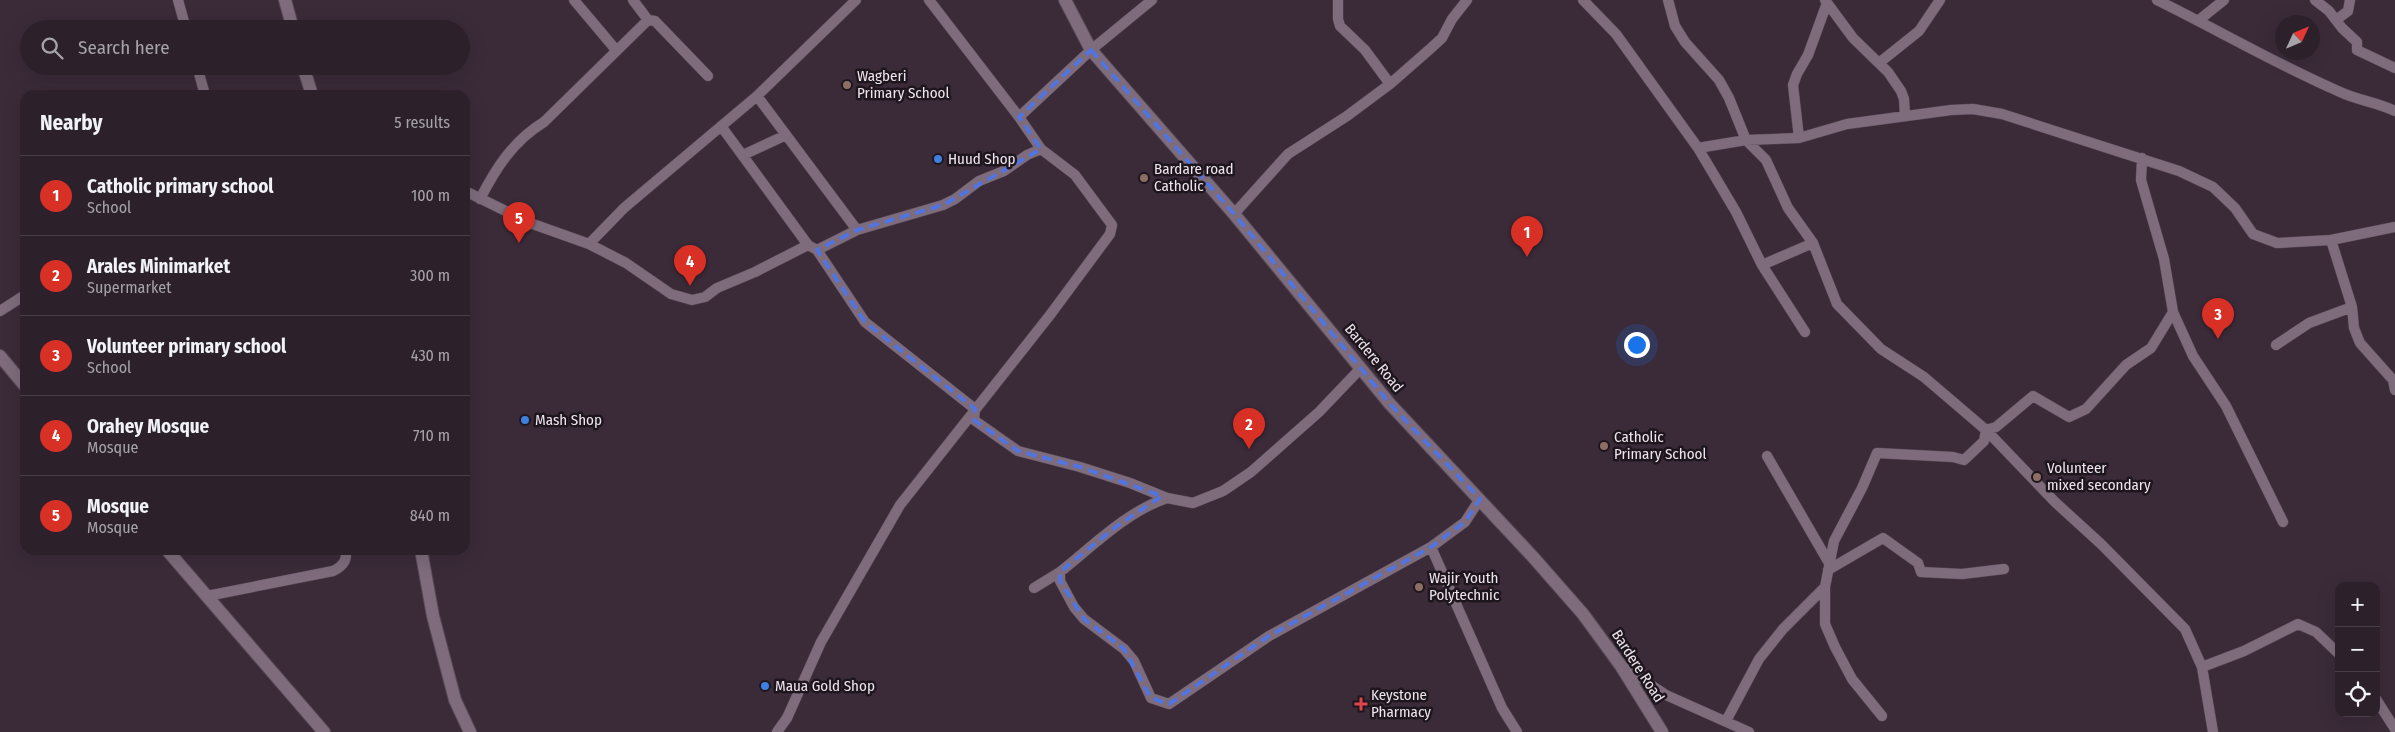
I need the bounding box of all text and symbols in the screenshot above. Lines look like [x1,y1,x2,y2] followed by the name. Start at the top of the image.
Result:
[2275,15,2320,60] north arrow
[20,20,470,75] search box
[38,34,66,62] icon: search
[78,36,170,59] text: Search here
[857,67,949,102] place label: Wagberi Primary School
[841,79,853,91] marker: Wagberi Primary School
[40,110,102,136] text: Nearby
[394,113,450,132] text: 5 results
[948,150,1016,168] place label: Huud Shop
[932,153,944,165] marker: Huud Shop
[1154,160,1233,195] place label: Bardare road Catholic
[1138,172,1150,184] marker: Bardare road Catholic
[87,175,273,198] text: Catholic primary school
[53,186,59,205] text: 1
[411,186,450,205] text: 100 m
[87,198,131,217] text: School
[503,202,535,243] pin: 5
[1511,216,1543,257] pin: 1
[674,245,706,286] pin: 4
[87,255,230,278] text: Arales Minimarket
[52,266,60,285] text: 2
[410,266,450,285] text: 300 m
[87,278,171,297] text: Supermarket
[2202,298,2234,339] pin: 3
[1341,320,1407,396] street label: Bardere Road
[1624,332,1650,358] your location
[87,335,286,358] text: Volunteer primary school
[52,346,60,365] text: 3
[411,346,450,365] text: 430 m
[87,358,131,377] text: School
[1233,408,1265,449] pin: 2
[535,411,602,429] place label: Mash Shop
[519,414,531,426] marker: Mash Shop
[87,415,209,438] text: Orahey Mosque
[52,426,60,445] text: 4
[413,426,450,445] text: 710 m
[1614,428,1706,463] place label: Catholic Primary School
[87,438,138,457] text: Mosque
[1598,440,1610,452] marker: Catholic Primary School
[2047,459,2151,494] place label: Volunteer mixed secondary
[2031,471,2043,483] marker: Volunteer mixed secondary
[87,495,149,518] text: Mosque
[52,506,60,525] text: 5
[410,506,450,525] text: 840 m
[87,518,138,537] text: Mosque
[1429,569,1500,604] place label: Wajir Youth Polytechnic
[1413,581,1425,593] marker: Wajir Youth Polytechnic
[2335,582,2380,717] map controls
[2335,582,2380,627] button: +
[1608,626,1668,706] street label: Bardere Road
[2335,627,2380,672] button: −
[2335,672,2380,717] button: locate
[775,677,875,695] place label: Maua Gold Shop
[759,680,771,692] marker: Maua Gold Shop
[1371,686,1431,721] place label: Keystone Pharmacy
[1355,698,1367,710] marker: Keystone Pharmacy

